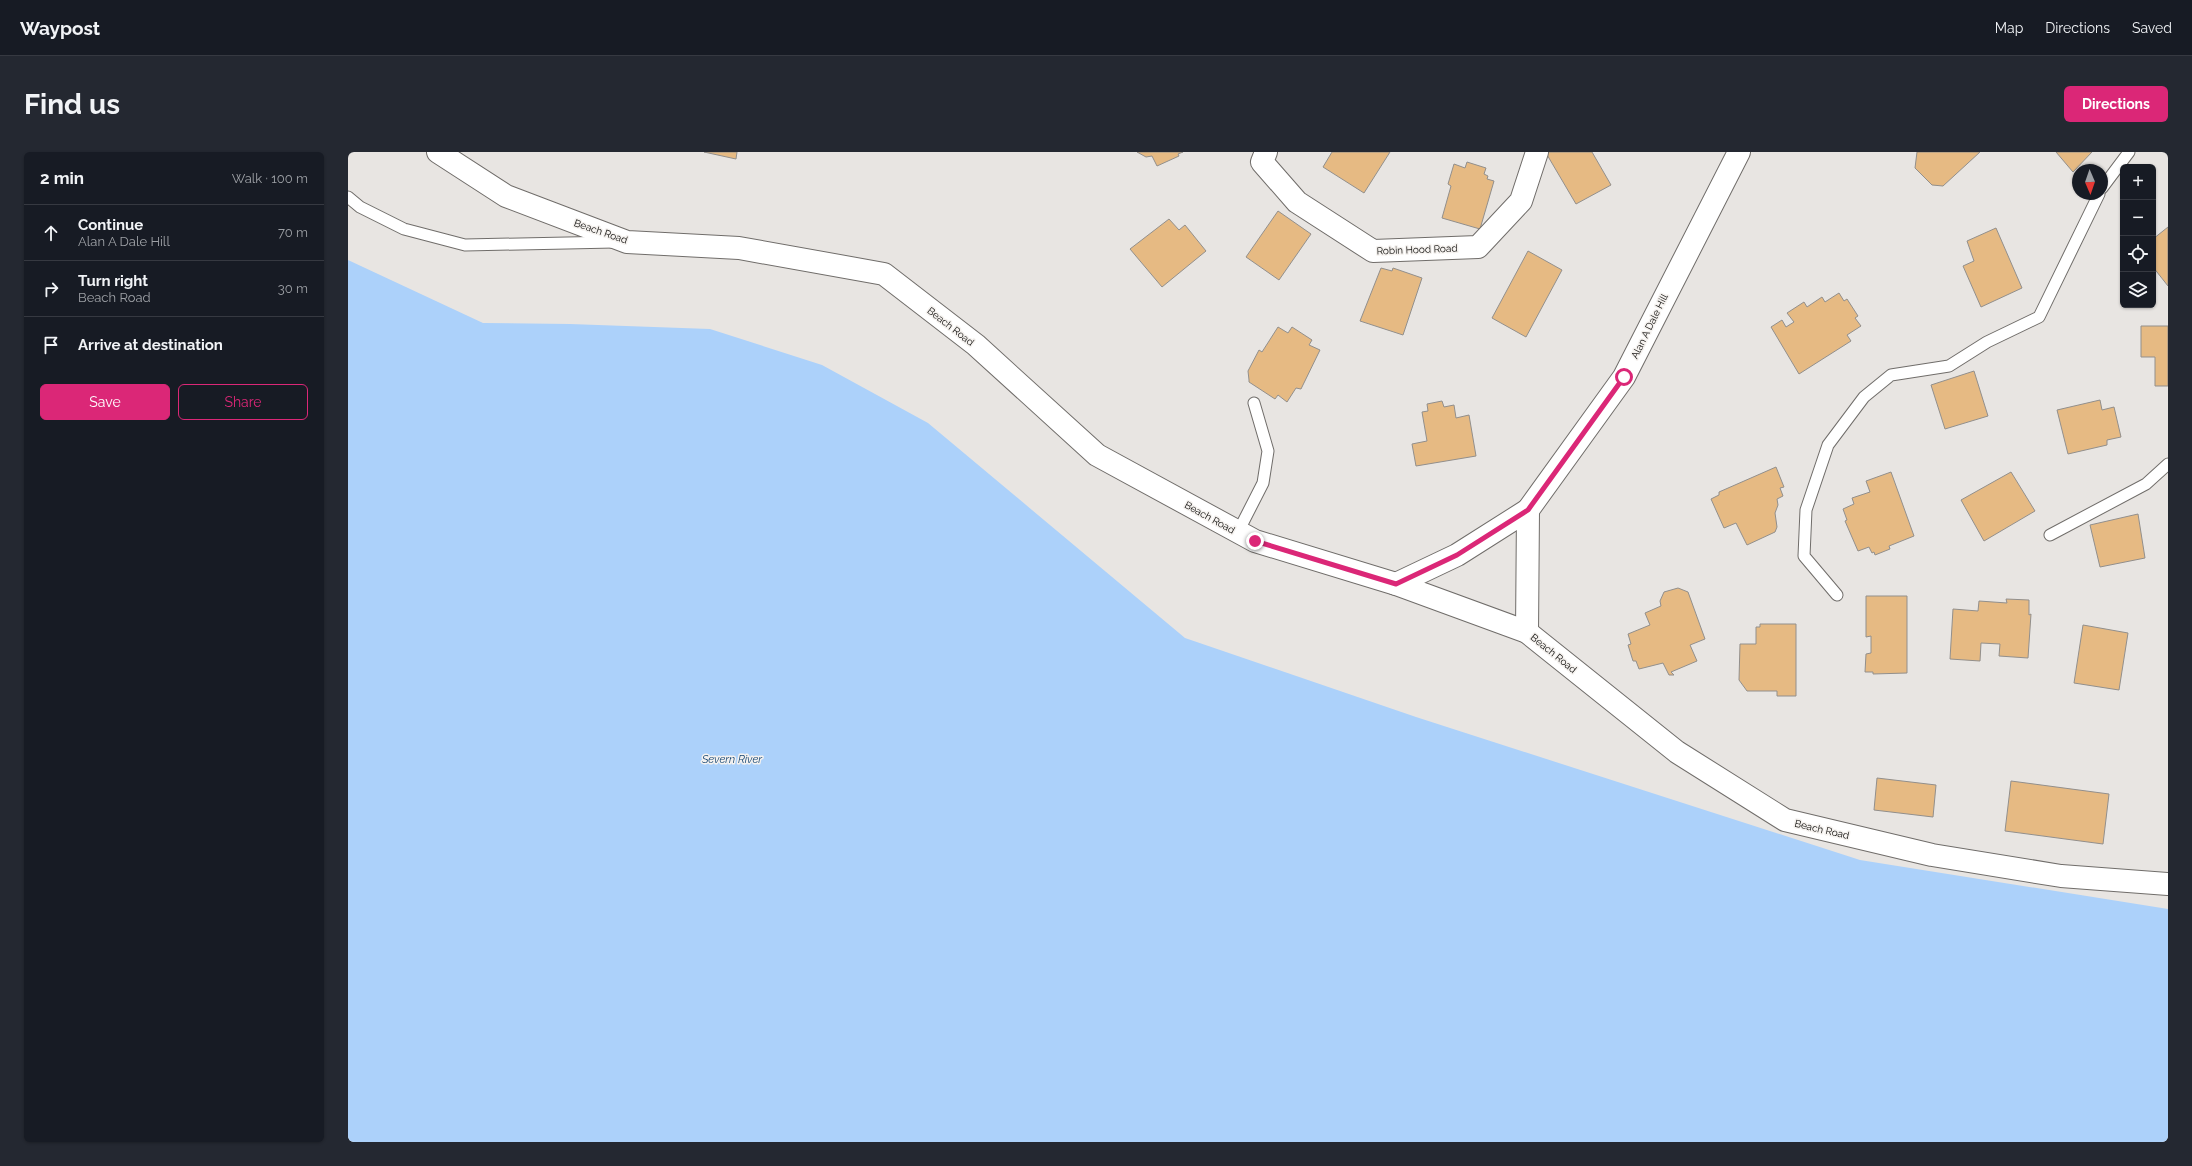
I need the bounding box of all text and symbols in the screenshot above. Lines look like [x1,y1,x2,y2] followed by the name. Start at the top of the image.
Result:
[20,17,100,39] text: Waypost
[1995,20,2023,36] text: Map
[2045,20,2110,36] text: Directions
[2132,20,2172,36] text: Saved
[2064,86,2168,122] button: Directions
[24,88,120,121] text: Find us
[2072,164,2108,200] north arrow
[2120,164,2156,308] map controls
[2120,164,2156,200] button: +
[40,168,84,188] text: 2 min
[232,171,308,186] text: Walk · 100 m
[2120,200,2156,236] button: −
[78,216,143,234] text: Continue
[573,217,629,246] street label: Beach Road
[40,222,62,244] icon: ahead
[278,225,308,240] text: 70 m
[78,234,170,249] text: Alan A Dale Hill
[2120,236,2156,272] button: locate
[1376,243,1458,256] street label: Robin Hood Road
[78,272,148,290] text: Turn right
[2120,272,2156,308] button: layers
[40,278,62,300] icon: right
[278,281,308,296] text: 30 m
[78,290,151,305] text: Beach Road
[1629,292,1670,360] street label: Alan A Dale Hill
[925,305,976,348] street label: Beach Road
[40,334,62,356] icon: arrive
[78,336,223,354] text: Arrive at destination
[1615,368,1633,386] route start
[40,384,170,420] button: Save
[178,384,308,420] button: Share
[1183,499,1237,536] street label: Beach Road
[1246,532,1264,550] route end
[1529,632,1579,675] street label: Beach Road
[701,753,763,766] water label: Severn River
[1793,818,1850,841] street label: Beach Road

